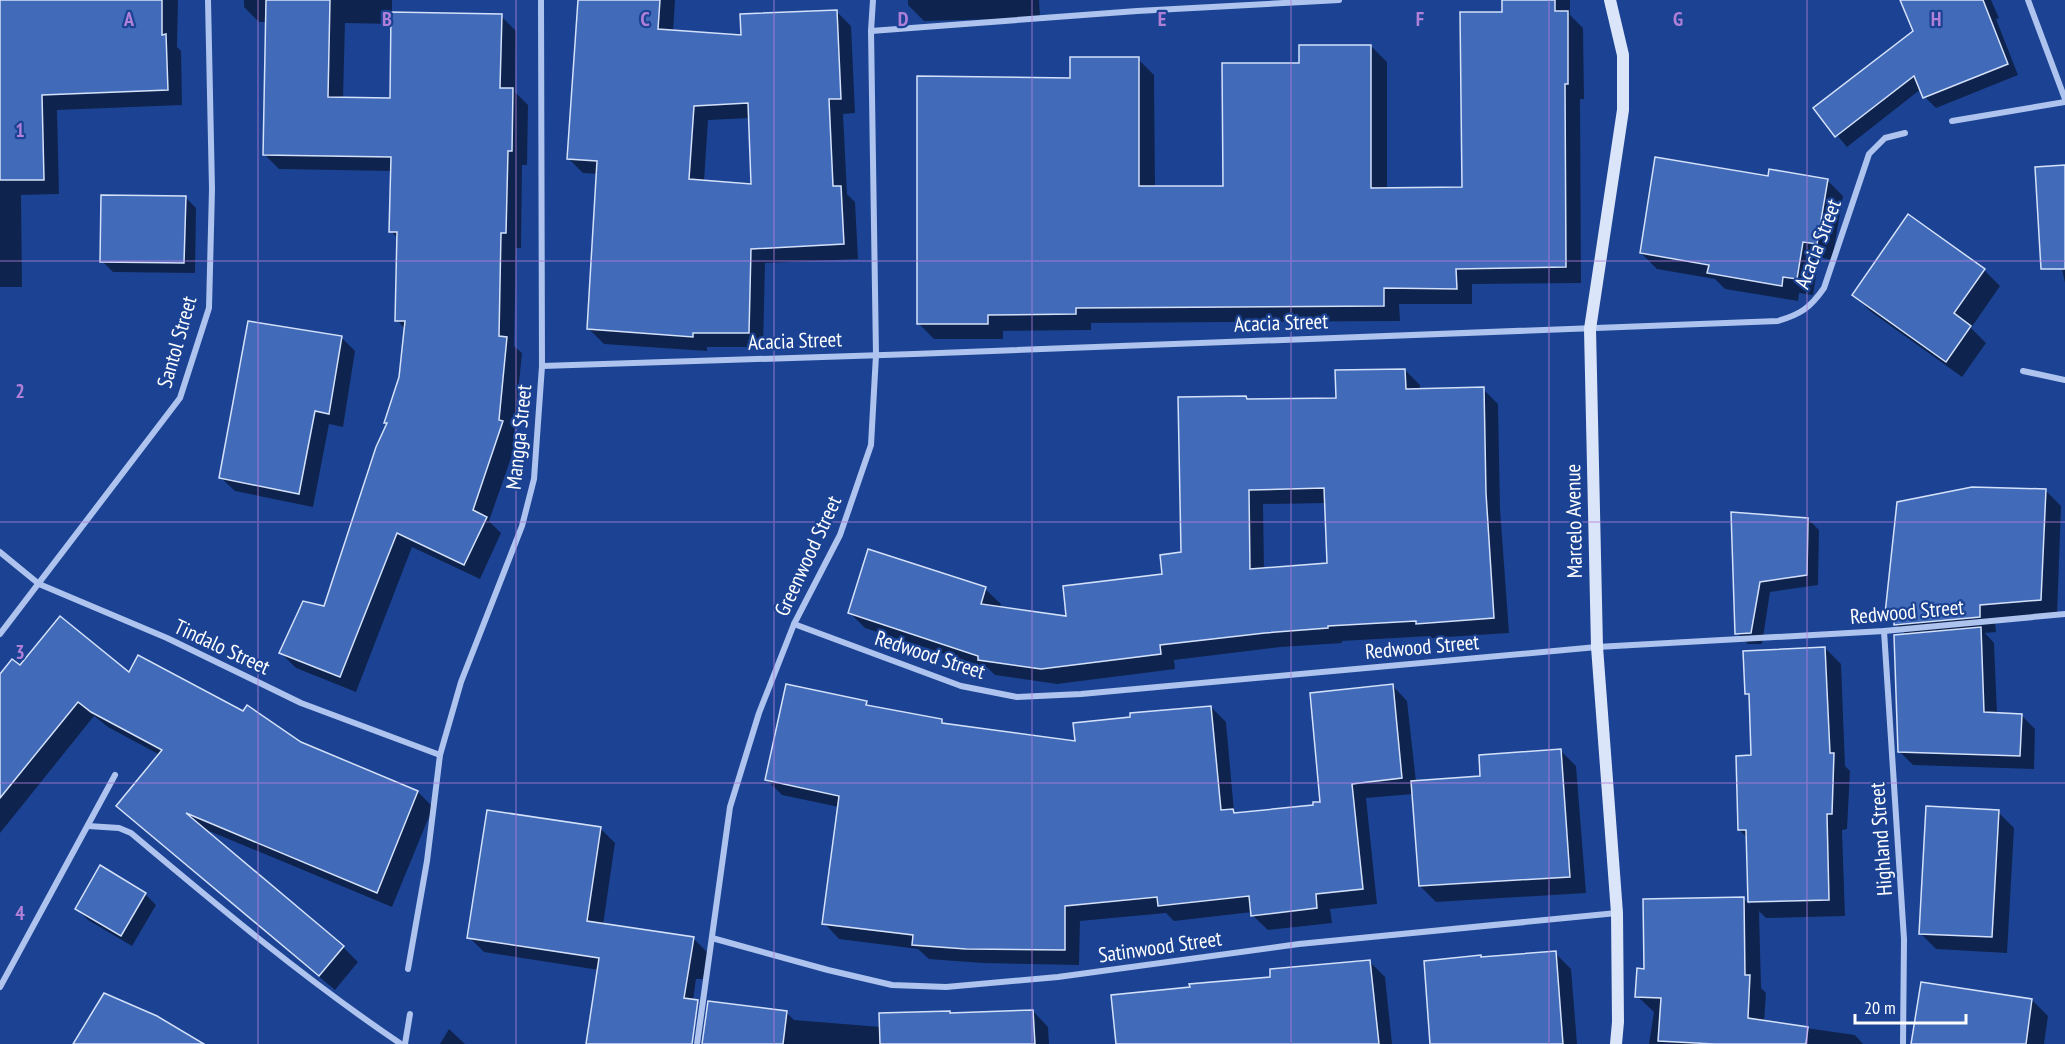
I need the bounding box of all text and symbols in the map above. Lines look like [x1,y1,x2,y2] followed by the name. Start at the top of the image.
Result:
[123,6,135,32] text: A
[382,6,392,32] text: B
[640,6,650,32] text: C
[898,6,909,32] text: D
[1158,6,1166,32] text: E
[1416,6,1424,32] text: F
[1673,6,1683,32] text: G
[1931,6,1941,32] text: H
[15,117,25,143] text: 1
[1788,195,1847,293] street label: Acacia Street
[151,293,203,391] street label: Santol Street
[1234,307,1329,338] street label: Acacia Street
[748,325,843,356] street label: Acacia Street
[15,378,25,404] text: 2
[500,383,537,491] street label: Mangga Street
[1559,464,1588,578] street label: Marcelo Avenue
[768,491,847,620] street label: Greenwood Street
[1849,593,1965,630] street label: Redwood Street
[170,613,275,681] street label: Tindalo Street
[872,624,989,685] street label: Redwood Street
[1364,628,1480,665] street label: Redwood Street
[15,639,25,665] text: 3
[1863,781,1898,897] street label: Highland Street
[15,900,25,926] text: 4
[1097,924,1224,969] street label: Satinwood Street
[1855,987,1966,1025] scale bar
[1864,996,1896,1019] text: 20 m

